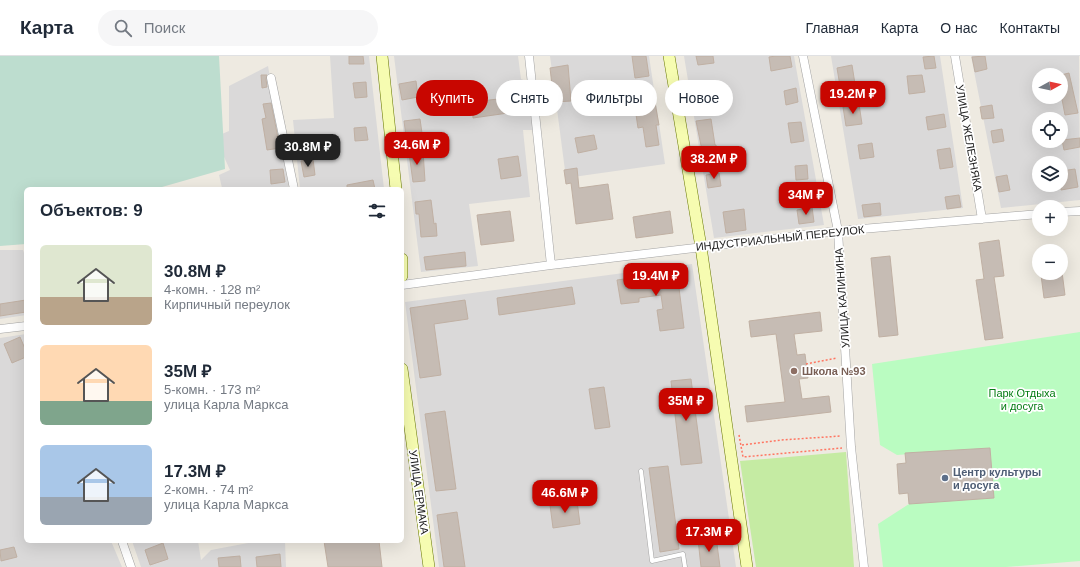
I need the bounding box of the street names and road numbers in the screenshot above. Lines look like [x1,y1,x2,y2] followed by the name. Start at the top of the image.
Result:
[954,84,984,193] street label: УЛИЦА ЖЕЛЕЗНЯКА
[695,223,865,253] street label: ИНДУСТРИАЛЬНЫЙ ПЕРЕУЛОК
[832,247,851,349] street label: УЛИЦА КАЛИНИНА
[407,449,431,536] street label: УЛИЦА ЕРМАКА

